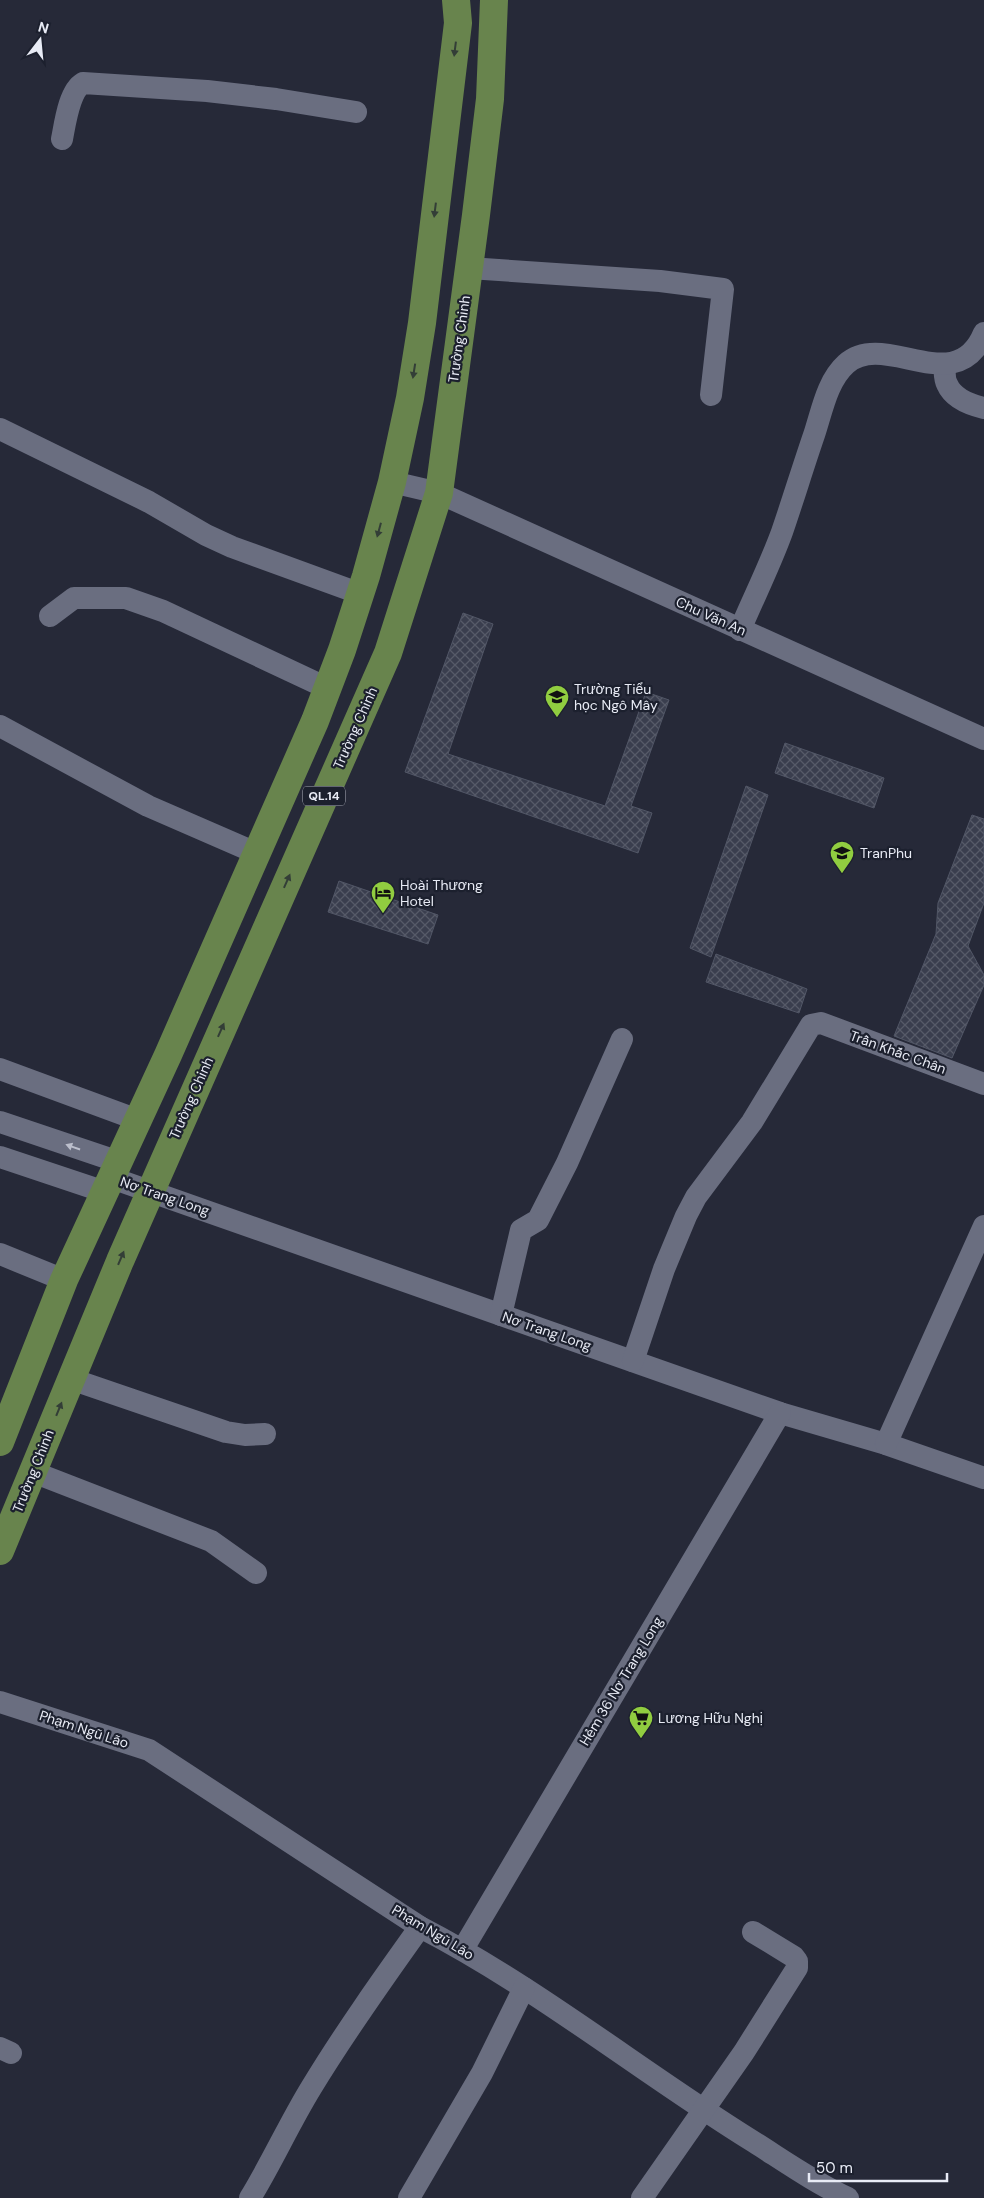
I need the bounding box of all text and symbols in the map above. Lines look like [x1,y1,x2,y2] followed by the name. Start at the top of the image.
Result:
[15,15,65,65] north arrow
[36,17,51,38] text: N
[451,41,459,57] one-way arrow
[431,202,439,218] one-way arrow
[444,294,474,384] street label: Trường Chinh
[409,363,417,379] one-way arrow
[375,522,383,537] one-way arrow
[673,593,749,639] street label: Chu Văn An
[574,680,658,714] place label: Trường Tiểu học Ngô Mây
[329,684,381,772] street label: Trường Chinh
[544,684,570,718] school or university icon: Trường Tiểu học Ngô Mây
[303,786,345,806] road number: QL.14
[829,840,855,874] school or university icon: TranPhu
[860,844,912,862] place label: TranPhu
[284,874,292,888] one-way arrow
[400,876,483,910] place label: Hoài Thương Hotel
[370,880,396,914] hotel icon: Hoài Thương Hotel
[218,1023,226,1037] one-way arrow
[847,1026,949,1078] street label: Trần Khắc Chân
[165,1054,217,1142] street label: Trường Chinh
[65,1142,80,1150] one-way arrow
[118,1172,212,1220] street label: Nơ Trang Long
[118,1251,125,1266] one-way arrow
[500,1307,594,1355] street label: Nơ Trang Long
[55,1401,63,1416] one-way arrow
[8,1427,58,1515] street label: Trường Chinh
[575,1613,667,1749] street label: Hẻm 36 Nơ Trang Long
[628,1705,654,1739] supermarket icon: Lương Hữu Nghị
[37,1706,131,1752] street label: Phạm Ngũ Lão
[658,1709,763,1727] place label: Lương Hữu Nghị
[389,1900,477,1964] street label: Phạm Ngũ Lão
[809,2150,946,2182] scale bar
[816,2158,853,2178] text: 50 m

